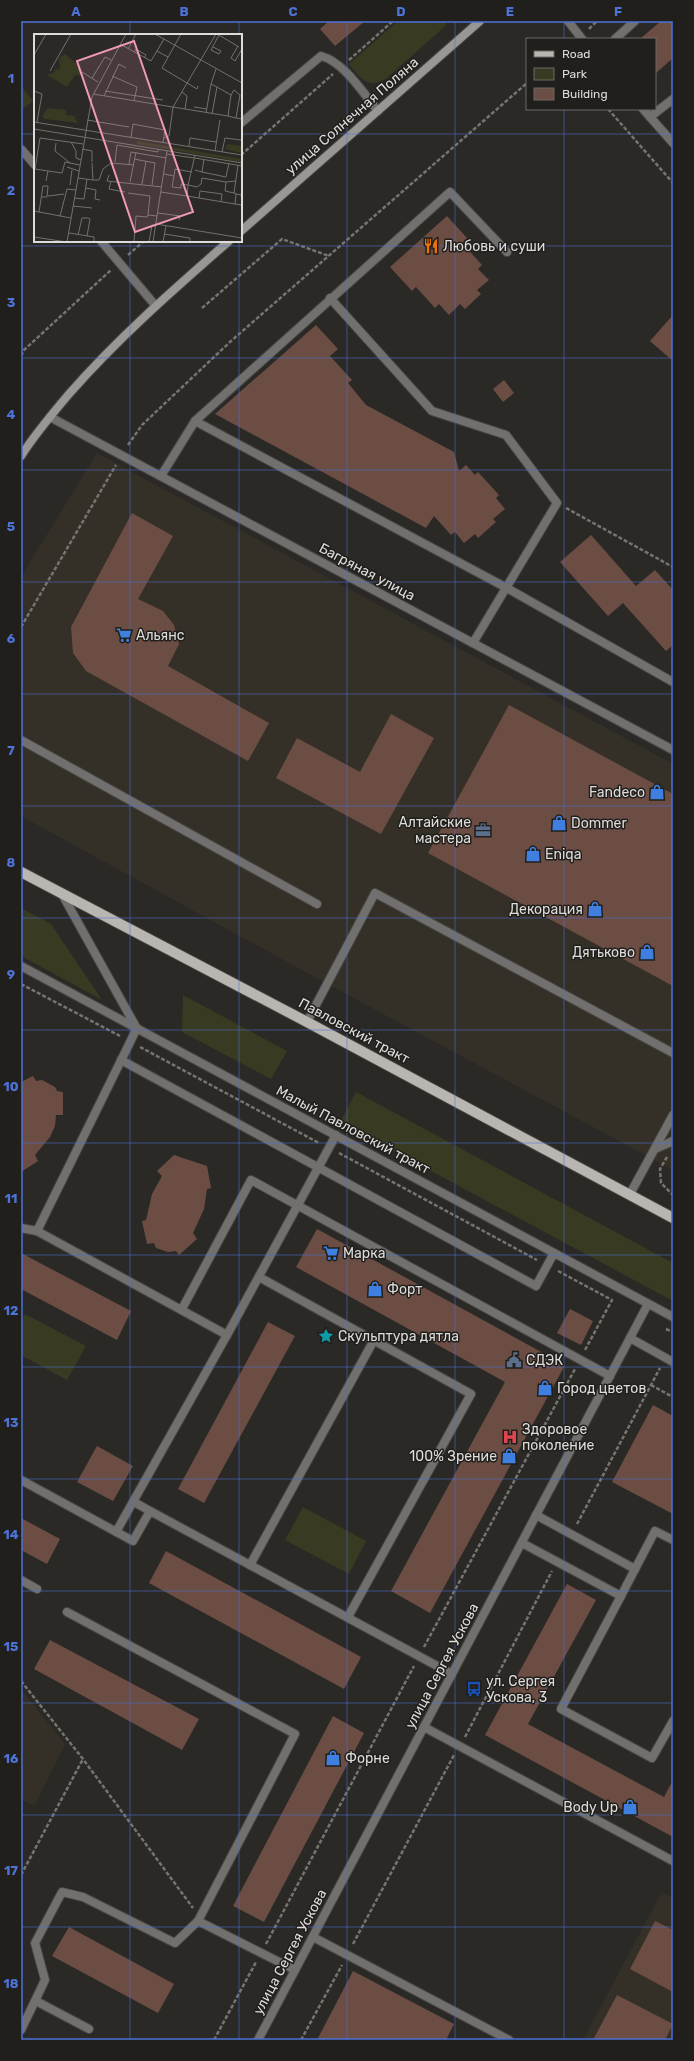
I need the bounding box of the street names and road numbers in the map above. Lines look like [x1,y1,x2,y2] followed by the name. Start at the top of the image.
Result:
[282,54,422,178] street label: улица Солнечная Поляна
[316,540,418,604] street label: Багряная улица
[296,995,412,1067] street label: Павловский тракт
[273,1082,433,1178] street label: Малый Павловский тракт
[402,1600,482,1732] street label: улица Сергея Ускова
[250,1886,330,2018] street label: улица Сергея Ускова

